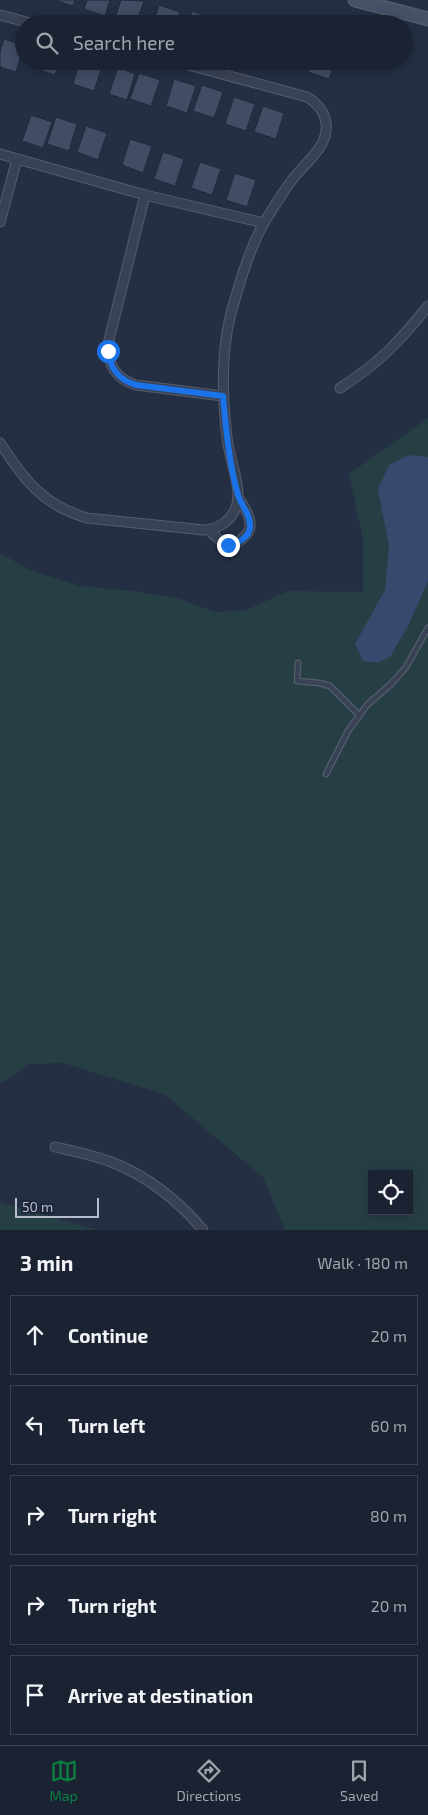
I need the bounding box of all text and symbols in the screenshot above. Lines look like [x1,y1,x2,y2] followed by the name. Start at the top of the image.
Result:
[15,15,413,70] search box
[33,29,61,57] icon: search
[73,31,175,54] text: Search here
[97,340,120,363] route start
[217,534,240,557] route end
[368,1170,413,1215] map controls
[368,1170,413,1215] button: locate
[15,1195,99,1218] scale bar
[22,1198,53,1215] text: 50 m
[20,1250,73,1275] text: 3 min
[317,1253,408,1272] text: Walk · 180 m
[21,1321,49,1349] icon: ahead
[68,1324,148,1347] text: Continue
[371,1326,407,1345] text: 20 m
[21,1411,49,1439] icon: left
[68,1414,145,1437] text: Turn left
[371,1416,407,1435] text: 60 m
[21,1501,49,1529] icon: right
[68,1504,156,1527] text: Turn right
[370,1506,407,1525] text: 80 m
[21,1591,49,1619] icon: right
[68,1594,156,1617] text: Turn right
[371,1596,407,1615] text: 20 m
[21,1681,49,1709] icon: arrive
[68,1684,253,1707] text: Arrive at destination
[49,1757,78,1804] tab: Map
[177,1757,241,1804] tab: Directions
[340,1757,379,1804] tab: Saved

